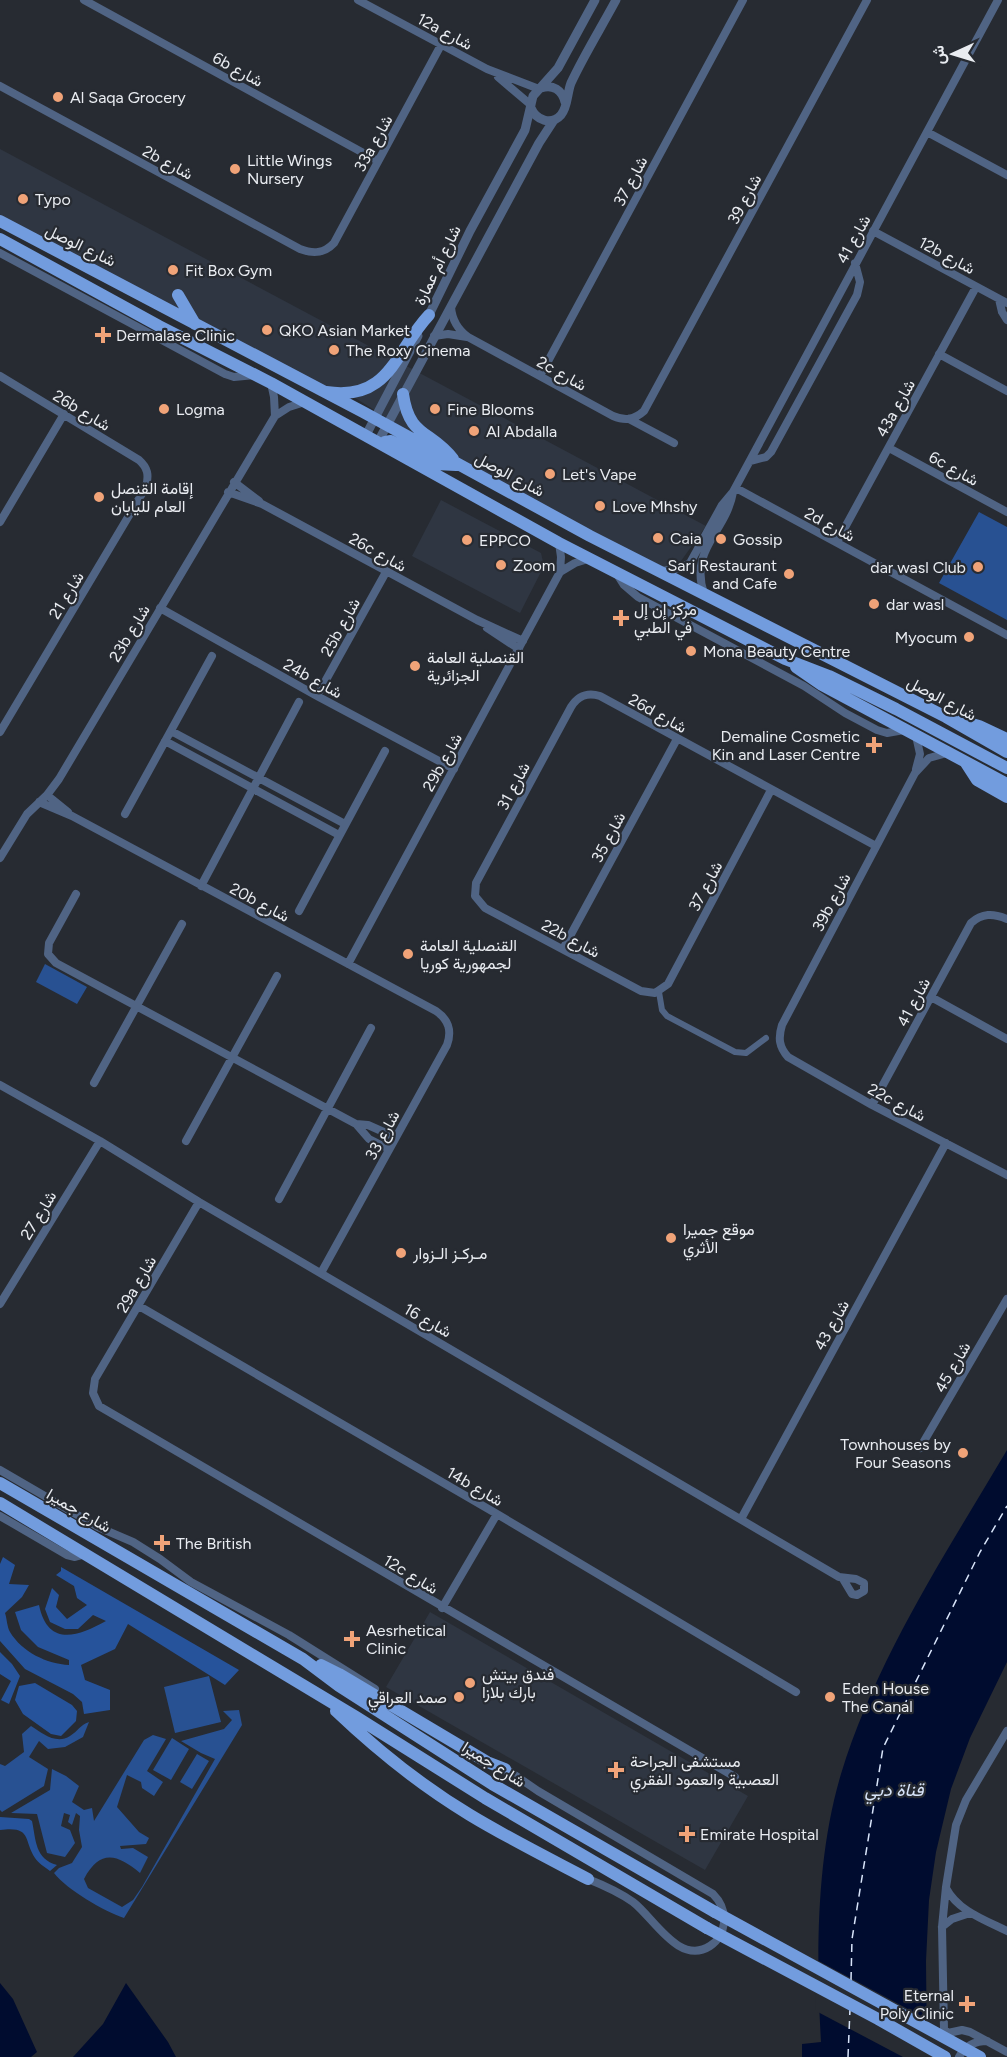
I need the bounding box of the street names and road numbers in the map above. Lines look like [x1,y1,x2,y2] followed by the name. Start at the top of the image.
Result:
[413,9,476,56] street label: 12a شارع
[208,48,266,93] street label: 6b شارع
[350,112,398,176] street label: 33a شارع
[138,141,196,185] street label: 2b شارع
[610,153,653,210] street label: شارع 37
[723,171,767,228] street label: شارع 39
[832,212,876,268] street label: شارع 41
[42,220,119,272] street label: شارع الوصل
[410,222,467,309] street label: شارع أم عمارة
[914,233,978,280] street label: 12b شارع
[533,352,590,397] street label: 2c شارع
[872,376,921,441] street label: 43a شارع
[49,386,114,437] street label: 26b شارع
[925,447,982,492] street label: 6c شارع
[471,448,548,502] street label: شارع الوصل
[800,503,858,547] street label: 2d شارع
[345,529,410,578] street label: 26c شارع
[45,568,90,623] street label: شارع 21
[317,595,366,661] street label: 25b شارع
[105,601,156,666] street label: 23b شارع
[279,655,346,704] street label: 24b شارع
[903,672,980,726] street label: شارع الوصل
[624,690,690,739] street label: 26d شارع
[419,730,468,796] street label: 29b شارع
[493,759,536,814] street label: شارع 31
[587,809,631,866] street label: شارع 35
[685,858,728,915] street label: شارع 37
[808,870,856,936] street label: 39b شارع
[226,879,293,928] street label: 20b شارع
[537,915,603,963] street label: 22b شارع
[893,975,936,1031] street label: شارع 41
[864,1079,929,1127] street label: 22c شارع
[361,1107,405,1164] street label: شارع 33
[16,1187,62,1244] street label: شارع 27
[113,1253,162,1317] street label: 29a شارع
[810,1297,855,1355] street label: شارع 43
[400,1299,455,1343] street label: شارع 16
[930,1339,976,1397] street label: شارع 45
[442,1463,506,1512] street label: 14b شارع
[42,1484,114,1538] street label: شارع جميرا
[379,1551,442,1600] street label: 12c شارع
[457,1738,529,1793] street label: شارع جميرا

